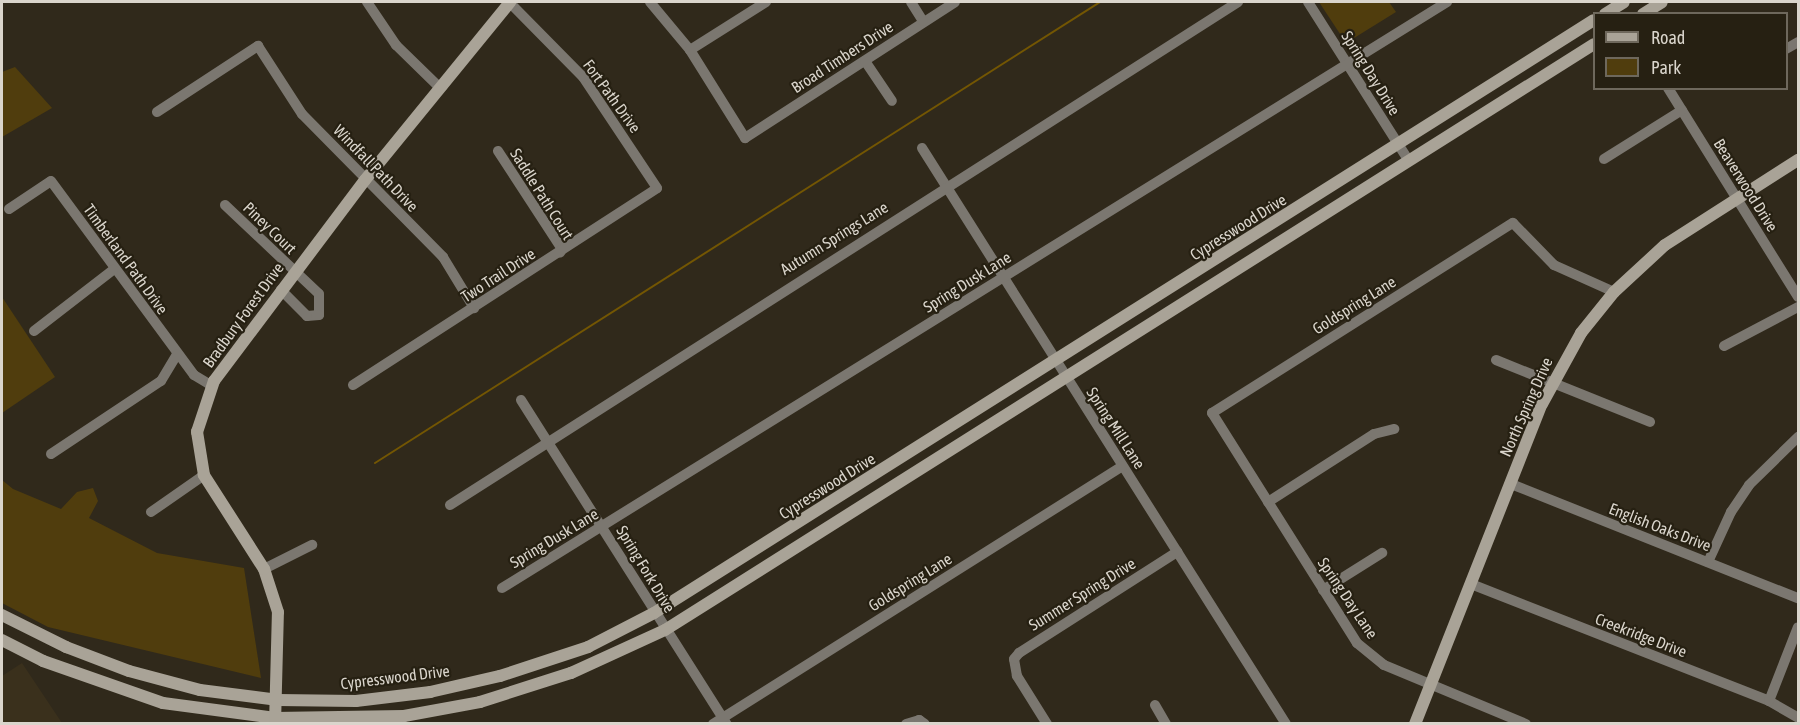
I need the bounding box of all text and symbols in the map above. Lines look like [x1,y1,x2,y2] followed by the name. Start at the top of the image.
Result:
[1593,12,1788,90] legend
[788,17,896,97] street label: Broad Timbers Drive
[1337,27,1405,119] street label: Spring Day Drive
[1651,27,1685,48] text: Road
[579,56,645,136] street label: Fort Path Drive
[1651,57,1681,78] text: Park
[330,120,422,216] street label: Windfall Path Drive
[1710,135,1782,235] street label: Beaverwood Drive
[506,145,578,243] street label: Saddle Path Court
[1186,190,1290,264] street label: Cypresswood Drive
[777,197,891,279] street label: Autumn Springs Lane
[239,198,301,258] street label: Piney Court
[80,200,172,318] street label: Timberland Path Drive
[457,244,539,306] street label: Two Trail Drive
[920,247,1014,317] street label: Spring Dusk Lane
[199,259,287,371] street label: Bradbury Forest Drive
[1309,272,1399,338] street label: Goldspring Lane
[1496,354,1556,460] street label: North Spring Drive
[1083,384,1149,472] street label: Spring Mill Lane
[775,449,879,523] street label: Cypresswood Drive
[1606,499,1714,555] street label: English Oaks Drive
[506,504,602,572] street label: Spring Dusk Lane
[612,522,680,616] street label: Spring Fork Drive
[865,549,955,615] street label: Goldspring Lane
[1025,553,1139,635] street label: Summer Spring Drive
[1314,554,1382,642] street label: Spring Day Lane
[1593,609,1689,661] street label: Creekridge Drive
[339,661,451,693] street label: Cypresswood Drive

